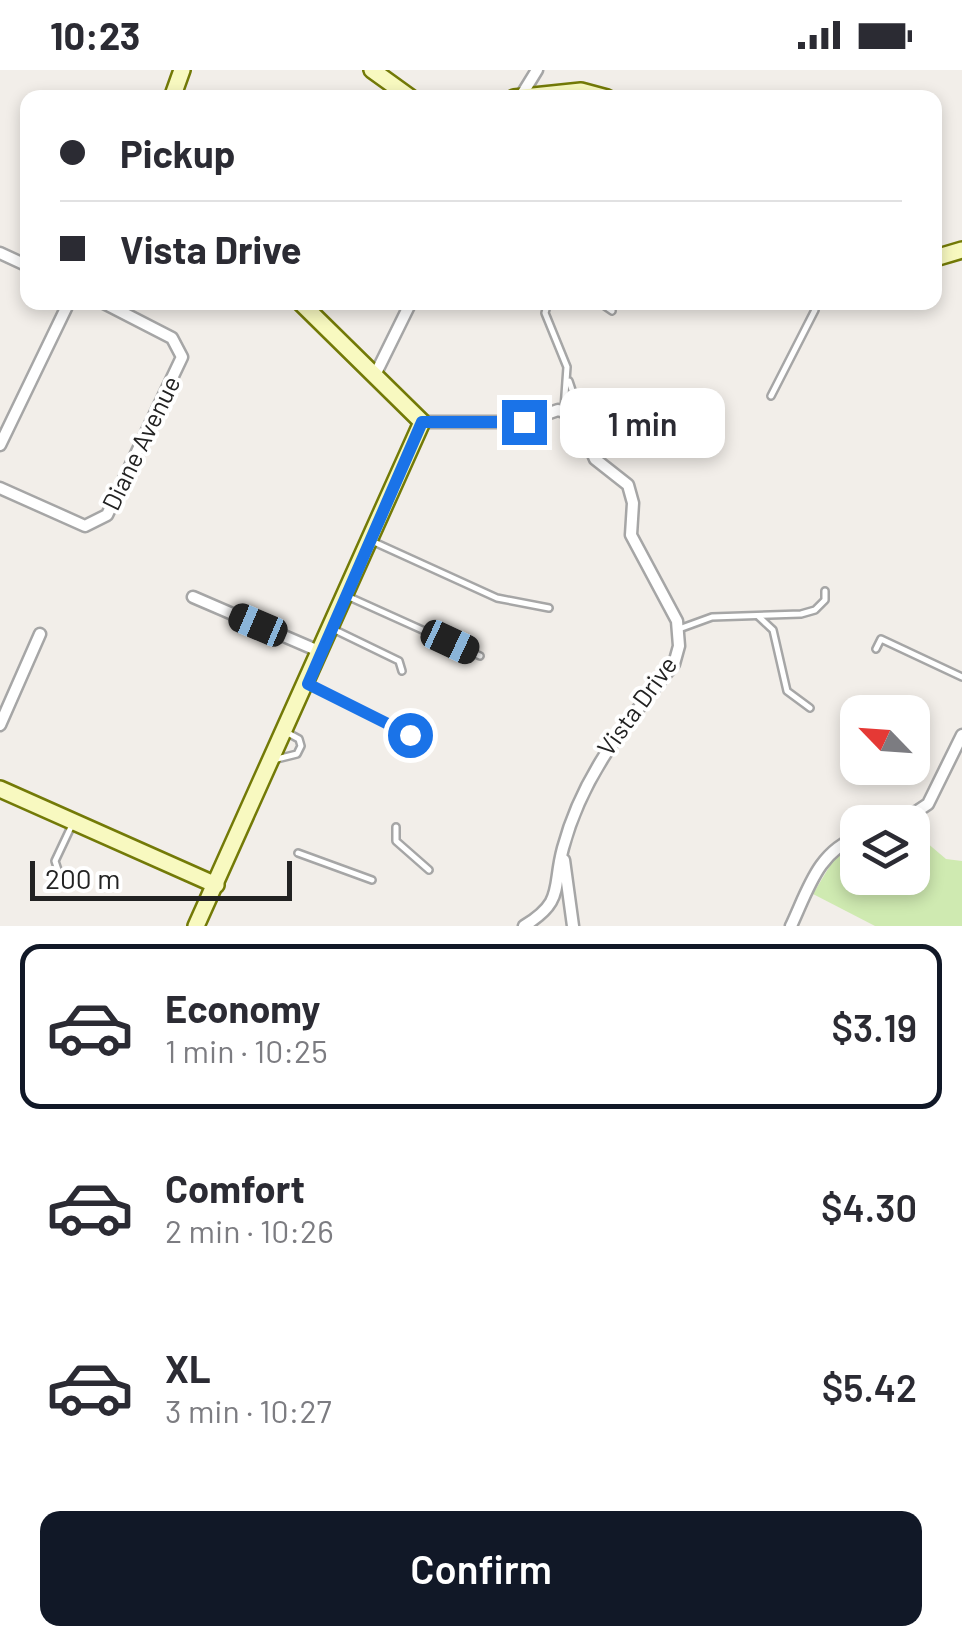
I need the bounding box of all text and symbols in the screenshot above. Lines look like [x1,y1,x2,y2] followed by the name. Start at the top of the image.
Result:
[50,12,140,58] text: 10:23
[120,130,235,176] text: Pickup
[120,226,301,272] text: Vista Drive
[95,371,186,515] street label: Diane Avenue
[559,387,724,457] callout: 1 min
[502,400,547,445] route end
[608,404,677,442] text: 1 min
[225,599,291,651] car
[416,616,484,668] car
[590,650,682,761] street label: Vista Drive
[840,695,930,785] north arrow
[840,695,930,895] map controls
[388,713,433,758] route start
[840,805,930,895] button: layers
[30,856,292,900] scale bar
[45,861,120,895] text: 200 m
[45,982,135,1072] icon: car
[165,985,320,1031] text: Economy
[831,1004,917,1050] text: $3.19
[165,1031,328,1069] text: 1 min · 10:25
[45,1162,135,1252] icon: car
[165,1165,305,1211] text: Comfort
[821,1184,917,1230] text: $4.30
[165,1211,334,1249] text: 2 min · 10:26
[45,1342,135,1432] icon: car
[165,1345,211,1391] text: XL
[822,1364,917,1410] text: $5.42
[165,1391,332,1429] text: 3 min · 10:27
[40,1511,922,1626] button: Confirm

